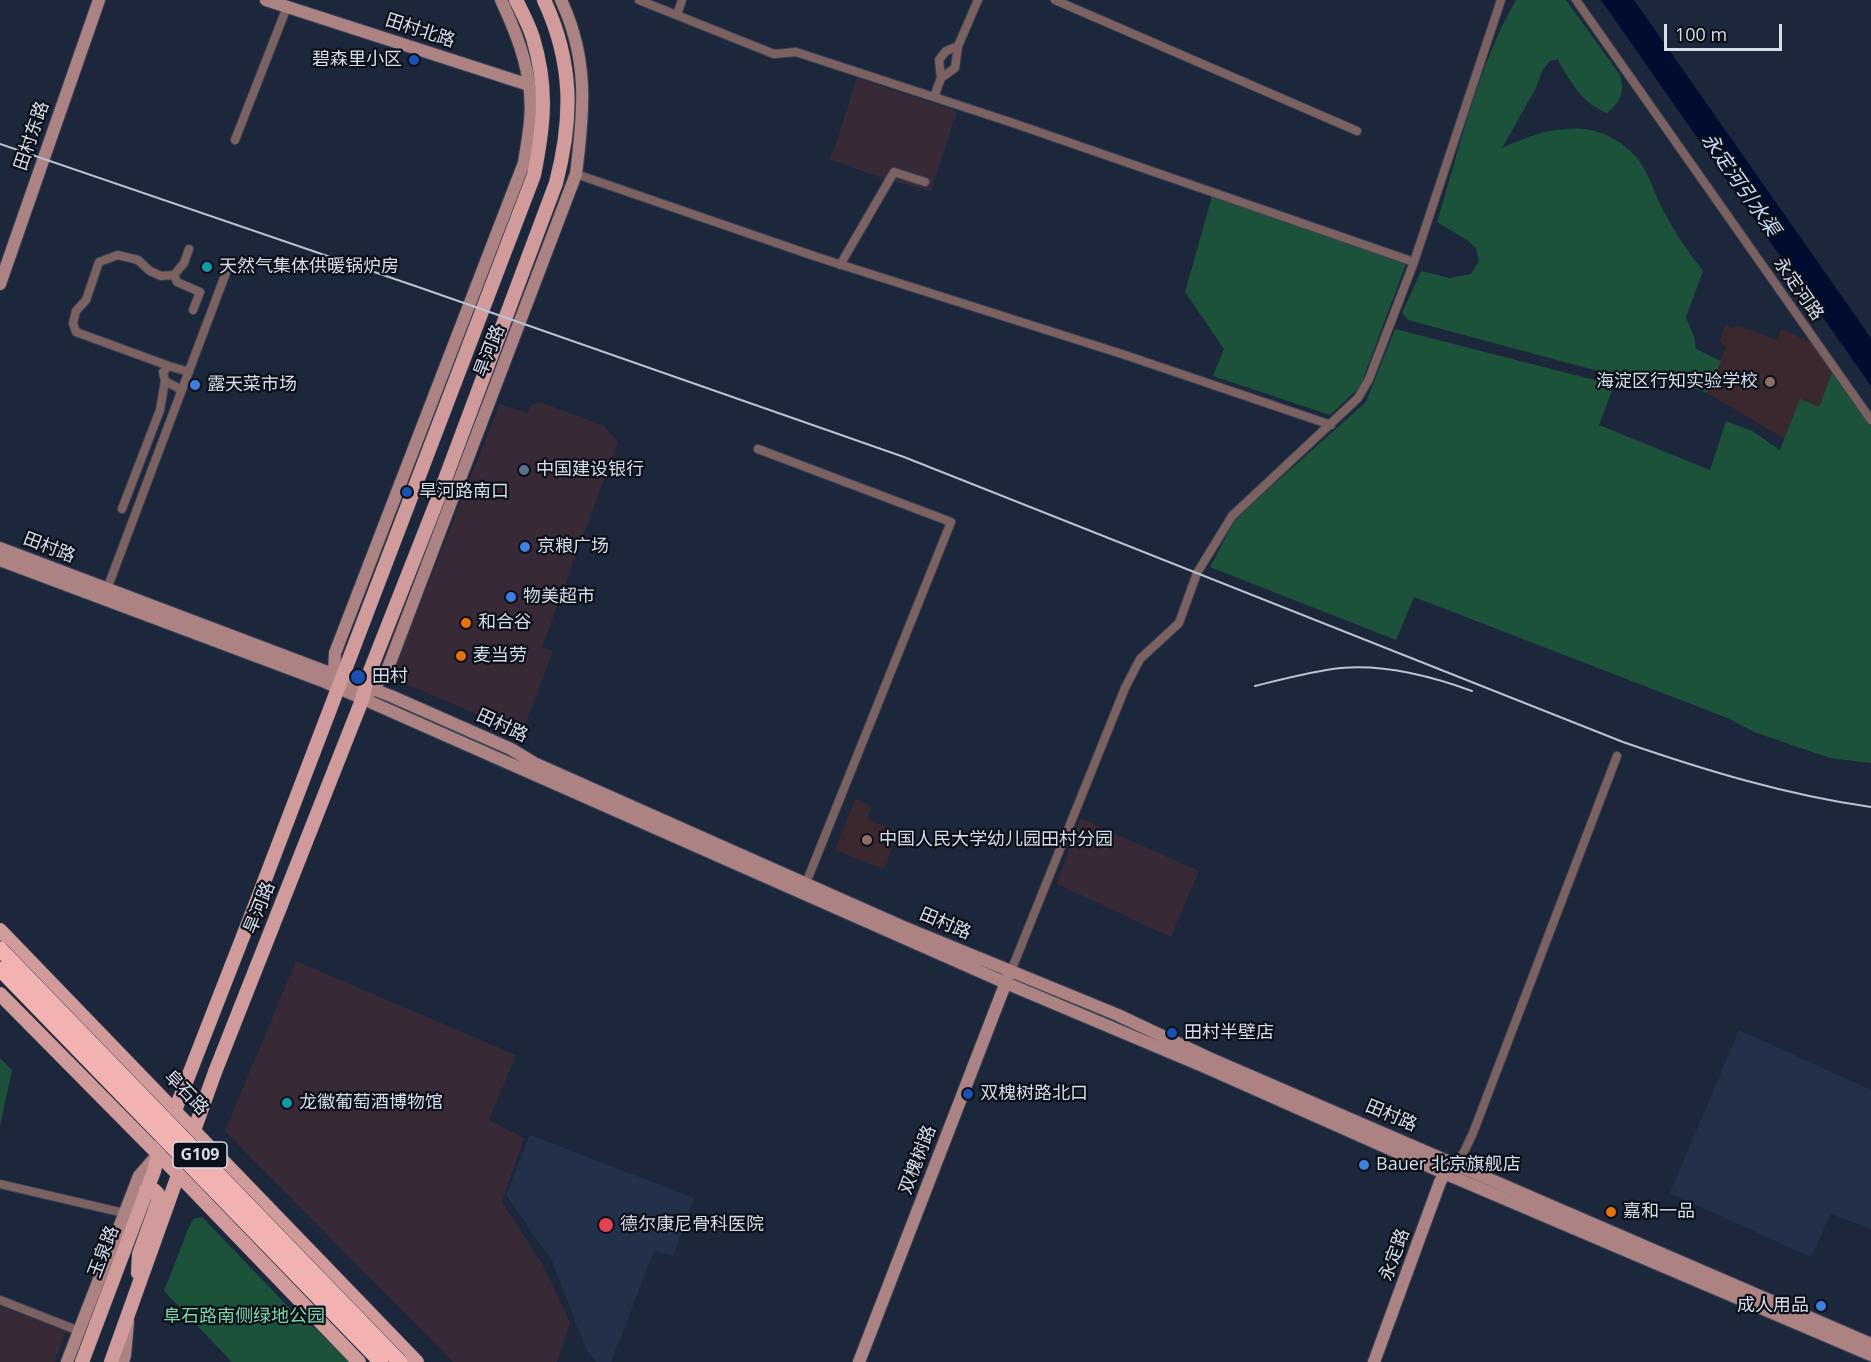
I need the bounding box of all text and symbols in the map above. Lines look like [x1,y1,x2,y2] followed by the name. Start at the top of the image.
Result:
[382,10,458,52] street label: 田村北路
[1667,12,1786,50] scale bar
[1675,22,1727,46] text: 100 m
[312,49,402,71] place label: 碧森里小区
[407,53,421,67] marker: 碧森里小区
[10,98,54,174] street label: 田村东路
[1696,129,1784,241] water label: 永定河引水渠
[1769,253,1827,325] street label: 永定河路
[219,256,399,278] place label: 天然气集体供暖锅炉房
[200,260,214,274] marker: 天然气集体供暖锅炉房
[470,322,510,380] street label: 旱河路
[1596,371,1758,393] place label: 海淀区行知实验学校
[207,374,297,396] place label: 露天菜市场
[1763,375,1777,389] marker: 海淀区行知实验学校
[188,378,202,392] marker: 露天菜市场
[536,459,644,481] place label: 中国建设银行
[517,463,531,477] marker: 中国建设银行
[419,481,509,503] place label: 旱河路南口
[400,485,414,499] marker: 旱河路南口
[20,528,78,568] street label: 田村路
[537,536,609,558] place label: 京粮广场
[518,540,532,554] marker: 京粮广场
[523,586,595,608] place label: 物美超市
[504,590,518,604] marker: 物美超市
[478,612,532,634] place label: 和合谷
[459,616,473,630] marker: 和合谷
[473,645,527,667] place label: 麦当劳
[454,649,468,663] marker: 麦当劳
[372,666,408,688] place label: 田村
[349,668,367,686] marker: 田村
[473,705,531,747] street label: 田村路
[879,829,1113,851] place label: 中国人民大学幼儿园田村分园
[860,833,874,847] marker: 中国人民大学幼儿园田村分园
[240,879,280,937] street label: 旱河路
[916,904,974,944] street label: 田村路
[1184,1022,1274,1044] place label: 田村半壁店
[1165,1026,1179,1040] marker: 田村半壁店
[159,1066,213,1120] street label: 阜石路
[980,1083,1088,1105] place label: 双槐树路北口
[961,1087,975,1101] marker: 双槐树路北口
[299,1092,443,1114] place label: 龙徽葡萄酒博物馆
[280,1096,294,1110] marker: 龙徽葡萄酒博物馆
[1362,1096,1420,1136] street label: 田村路
[895,1123,941,1197] street label: 双槐树路
[173,1142,227,1168] road number: G109
[1376,1154,1521,1176] place label: Bauer 北京旗舰店
[1357,1158,1371,1172] marker: Bauer 北京旗舰店
[1623,1201,1695,1223] place label: 嘉和一品
[1604,1205,1618,1219] marker: 嘉和一品
[620,1214,764,1236] place label: 德尔康尼骨科医院
[597,1216,615,1234] marker: 德尔康尼骨科医院
[84,1223,124,1281] street label: 玉泉路
[1376,1226,1414,1284] street label: 永定路
[1737,1295,1809,1317] place label: 成人用品
[1814,1299,1828,1313] marker: 成人用品
[163,1306,325,1328] park label: 阜石路南侧绿地公园

